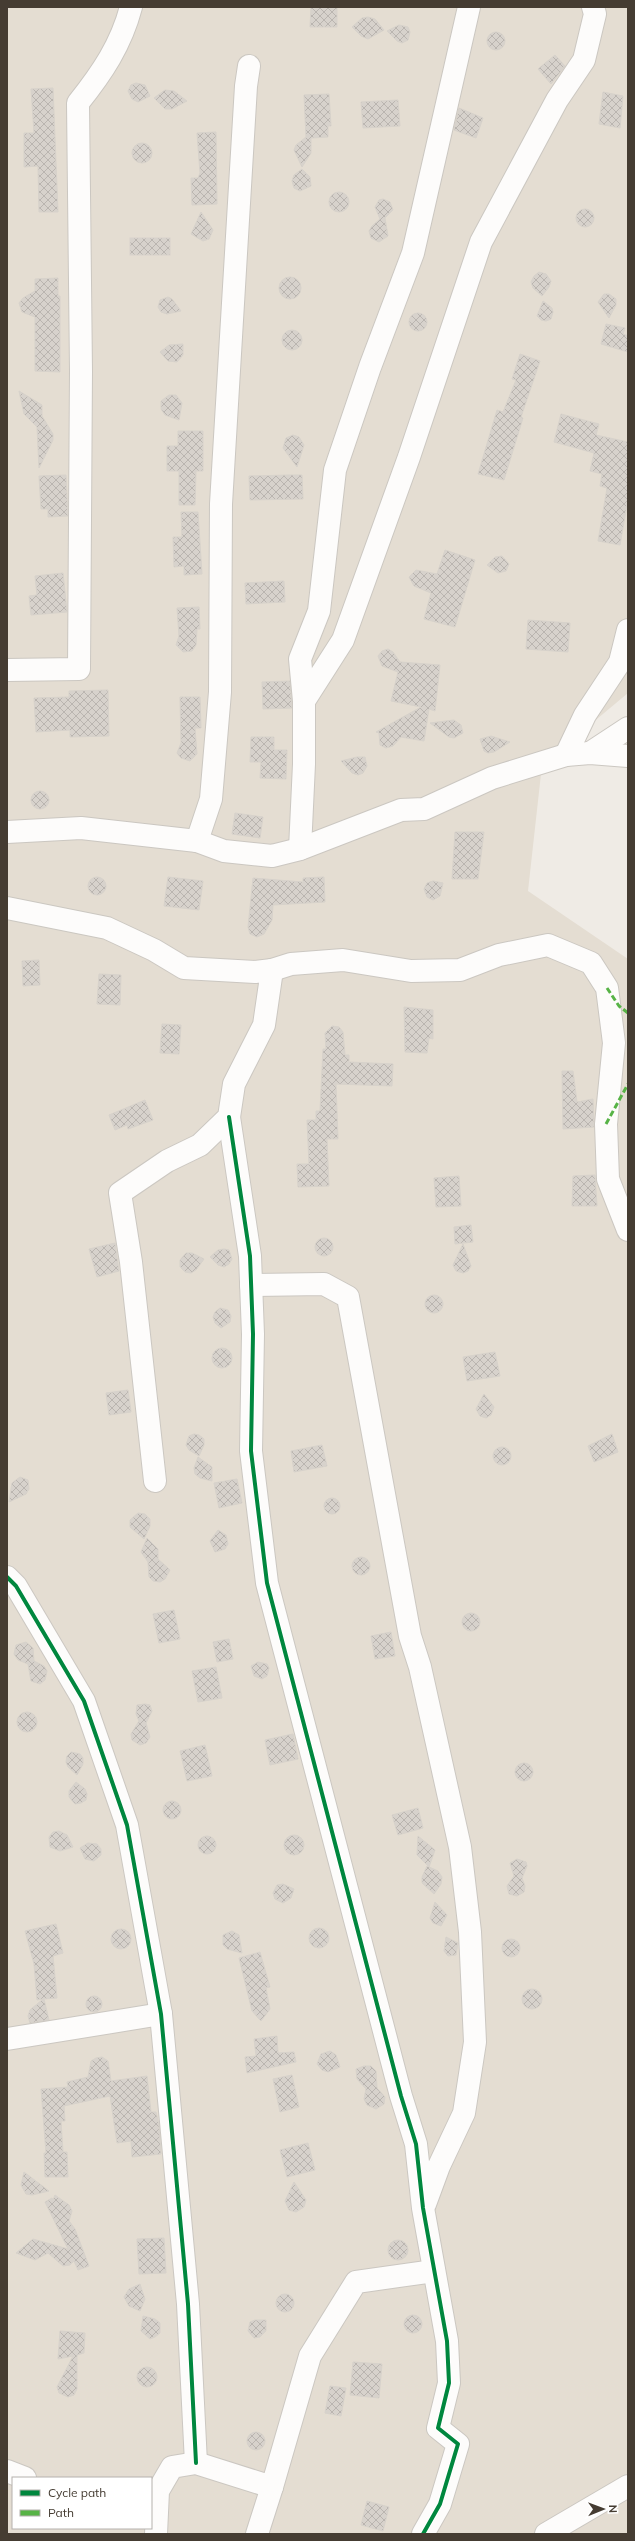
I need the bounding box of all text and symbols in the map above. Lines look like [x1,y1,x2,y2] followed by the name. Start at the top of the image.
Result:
[12,2477,152,2529] legend
[48,2485,106,2500] text: Cycle path
[583,2489,623,2529] north arrow
[48,2505,74,2520] text: Path
[606,2505,620,2513] text: N

